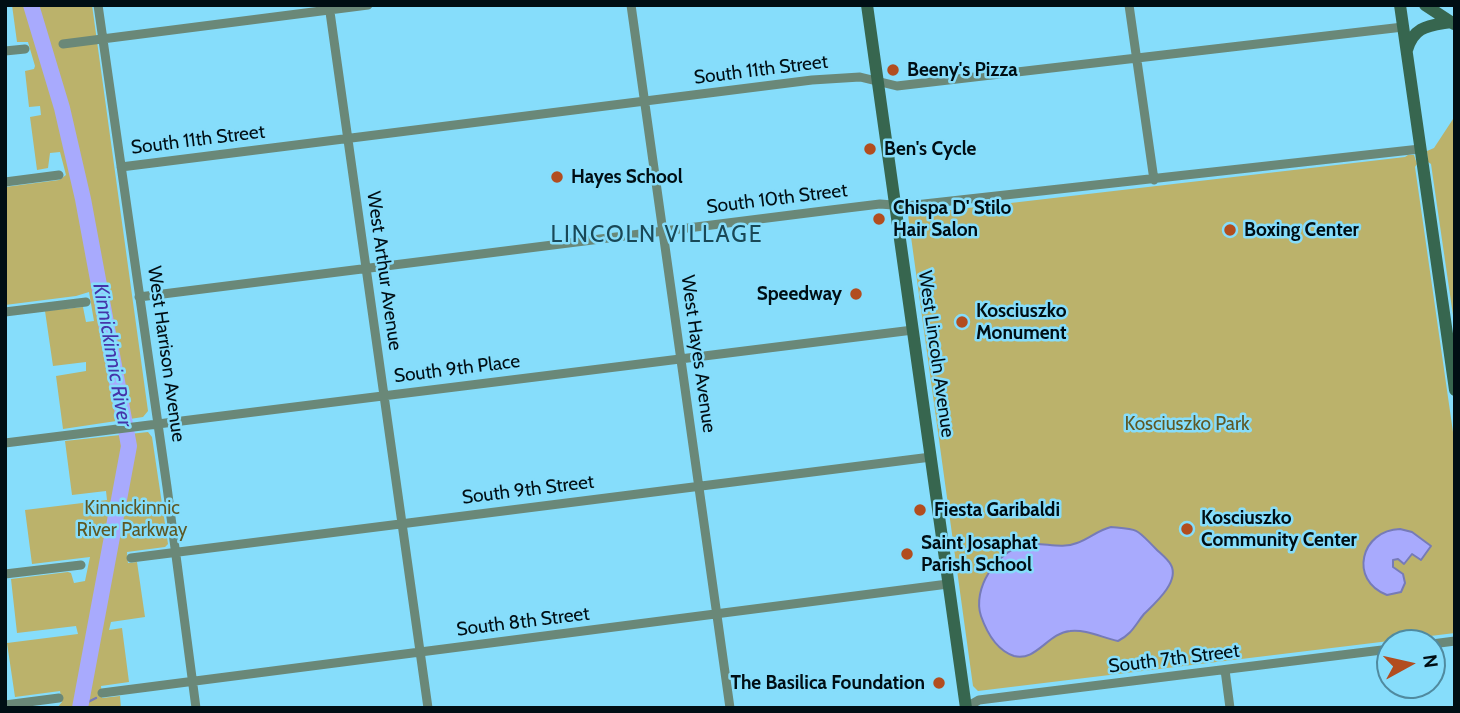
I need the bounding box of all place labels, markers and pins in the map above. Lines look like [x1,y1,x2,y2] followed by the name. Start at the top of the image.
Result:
[907,59,1018,81] place label: Beeny's Pizza
[885,62,901,78] marker: Beeny's Pizza
[884,138,976,160] place label: Ben's Cycle
[862,141,878,157] marker: Ben's Cycle
[571,166,683,188] place label: Hayes School
[549,169,565,185] marker: Hayes School
[893,197,1011,241] place label: Chispa D' Stilo Hair Salon
[871,211,887,227] marker: Chispa D' Stilo Hair Salon
[1244,219,1359,241] place label: Boxing Center
[1222,222,1238,238] marker: Boxing Center
[757,283,842,305] place label: Speedway
[848,286,864,302] marker: Speedway
[976,300,1067,344] place label: Kosciuszko Monument
[954,314,970,330] marker: Kosciuszko Monument
[934,499,1060,521] place label: Fiesta Garibaldi
[912,502,928,518] marker: Fiesta Garibaldi
[1201,507,1357,551] place label: Kosciuszko Community Center
[1179,521,1195,537] marker: Kosciuszko Community Center
[921,532,1038,576] place label: Saint Josaphat Parish School
[899,546,915,562] marker: Saint Josaphat Parish School
[730,672,925,694] place label: The Basilica Foundation
[931,675,947,691] marker: The Basilica Foundation

